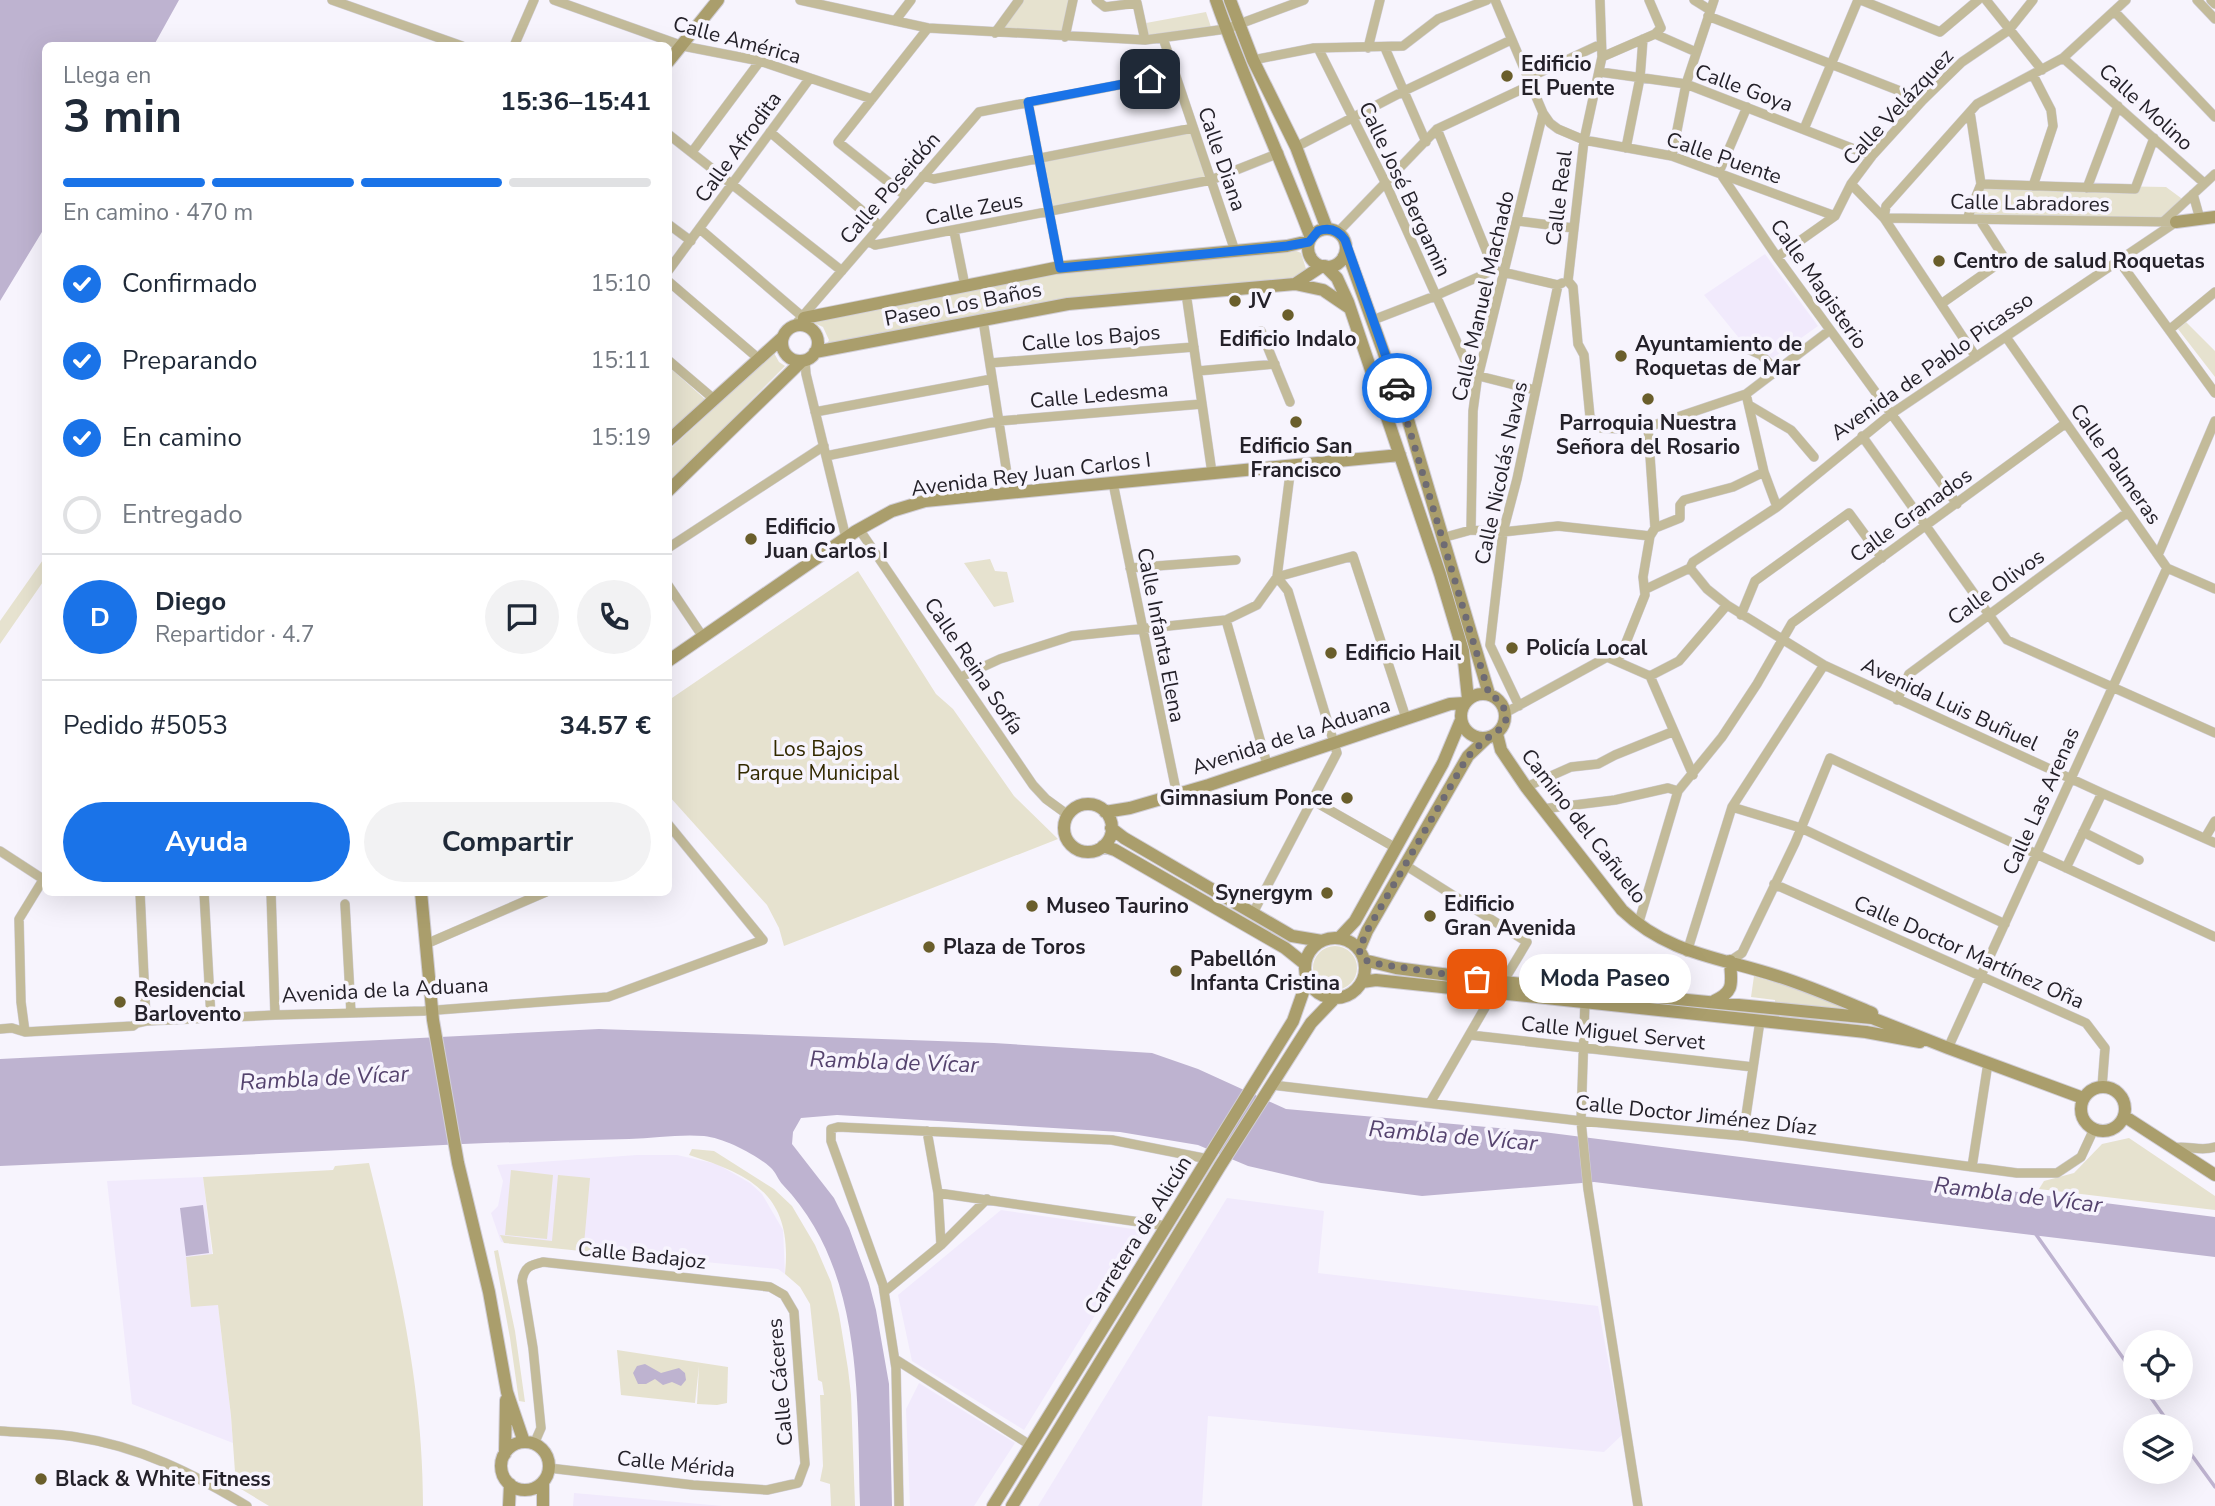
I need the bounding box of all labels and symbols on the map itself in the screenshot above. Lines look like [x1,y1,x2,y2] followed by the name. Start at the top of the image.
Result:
[670,9,804,71] street label: Calle América
[1837,42,1960,171] street label: Calle Velázquez
[1120,49,1180,109] pin
[1521,50,1615,102] place label: Edificio El Puente
[1691,57,1797,119] street label: Calle Goya
[2093,57,2199,157] street label: Calle Molino
[1499,68,1515,84] marker: Edificio El Puente
[688,86,788,208] street label: Calle Afrodita
[1352,97,1458,281] street label: Calle José Bergamin
[1191,103,1253,215] street label: Calle Diana
[1663,125,1785,191] street label: Calle Puente
[833,126,947,250] street label: Calle Poseidón
[1539,148,1579,247] street label: Calle Real
[923,186,1025,232] street label: Calle Zeus
[1445,188,1521,404] street label: Calle Manuel Machado
[1950,188,2110,218] street label: Calle Labradores
[1764,213,1874,355] street label: Calle Magisterio
[1953,247,2205,275] place label: Centro de salud Roquetas
[1931,253,1947,269] marker: Centro de salud Roquetas
[882,275,1044,333] street label: Paseo Los Baños
[1825,285,2039,447] street label: Avenida de Pablo Picasso
[1248,287,1272,315] place label: JV
[1227,293,1243,309] marker: JV
[1280,307,1296,323] marker: Edificio Indalo
[1020,318,1162,358] street label: Calle los Bajos
[1219,325,1357,353] place label: Edificio Indalo
[1635,330,1802,382] place label: Ayuntamiento de Roquetas de Mar
[1613,348,1629,364] marker: Ayuntamiento de Roquetas de Mar
[1362,353,1432,423] courier
[1029,375,1169,415] street label: Calle Ledesma
[1468,379,1534,567] street label: Calle Nicolás Navas
[1640,391,1656,407] marker: Parroquia Nuestra Señora del Rosario
[2064,398,2168,530] street label: Calle Palmeras
[1556,409,1740,461] place label: Parroquia Nuestra Señora del Rosario
[1288,414,1304,430] marker: Edificio San Francisco
[1239,432,1353,484] place label: Edificio San Francisco
[910,445,1152,503] street label: Avenida Rey Juan Carlos I
[1844,461,1978,569] street label: Calle Granados
[764,513,888,565] place label: Edificio Juan Carlos I
[743,531,759,547] marker: Edificio Juan Carlos I
[1942,542,2050,632] street label: Calle Olivos
[1130,545,1192,725] street label: Calle Infanta Elena
[918,592,1030,740] street label: Calle Reina Sofía
[1526,634,1648,662] place label: Policía Local
[1345,639,1461,667] place label: Edificio Hail
[1504,640,1520,656] marker: Policía Local
[1323,645,1339,661] marker: Edificio Hail
[1857,651,2044,758] street label: Avenida Luis Buñuel
[1188,691,1394,781] street label: Avenida de la Aduana
[1996,723,2086,879] street label: Calle Las Arenas
[737,735,900,787] park label: Los Bajos Parque Municipal
[1515,743,1653,909] street label: Camino del Cañuelo
[1160,784,1333,812] place label: Gimnasium Ponce
[1339,790,1355,806] marker: Gimnasium Ponce
[1215,879,1313,907] place label: Synergym
[1319,885,1335,901] marker: Synergym
[1849,888,2089,1016] street label: Calle Doctor Martínez Oña
[1444,890,1576,942] place label: Edificio Gran Avenida
[1046,892,1189,920] place label: Museo Taurino
[1024,898,1040,914] marker: Museo Taurino
[1422,908,1438,924] marker: Edificio Gran Avenida
[943,933,1085,961] place label: Plaza de Toros
[921,939,937,955] marker: Plaza de Toros
[1190,945,1340,997] place label: Pabellón Infanta Cristina
[1447,949,1507,1009] pin
[1519,954,1690,1004] callout: Moda Paseo
[1168,963,1184,979] marker: Pabellón Infanta Cristina
[281,971,489,1009] street label: Avenida de la Aduana
[134,976,245,1028] place label: Residencial Barlovento
[112,994,128,1010] marker: Residencial Barlovento
[1520,1009,1707,1057] street label: Calle Miguel Servet
[809,1044,980,1080] water label: Rambla de Vícar
[239,1058,410,1098] water label: Rambla de Vícar
[1574,1088,1819,1142] street label: Calle Doctor Jiménez Díaz
[1367,1113,1539,1159] water label: Rambla de Vícar
[1078,1150,1198,1320] street label: Carretera de Alicún
[1932,1169,2105,1221] water label: Rambla de Vícar
[577,1234,708,1276] street label: Calle Badajoz
[760,1317,800,1447] street label: Calle Cáceres
[616,1444,736,1484] street label: Calle Mérida
[55,1465,271,1493] place label: Black & White Fitness
[33,1471,49,1487] marker: Black & White Fitness

